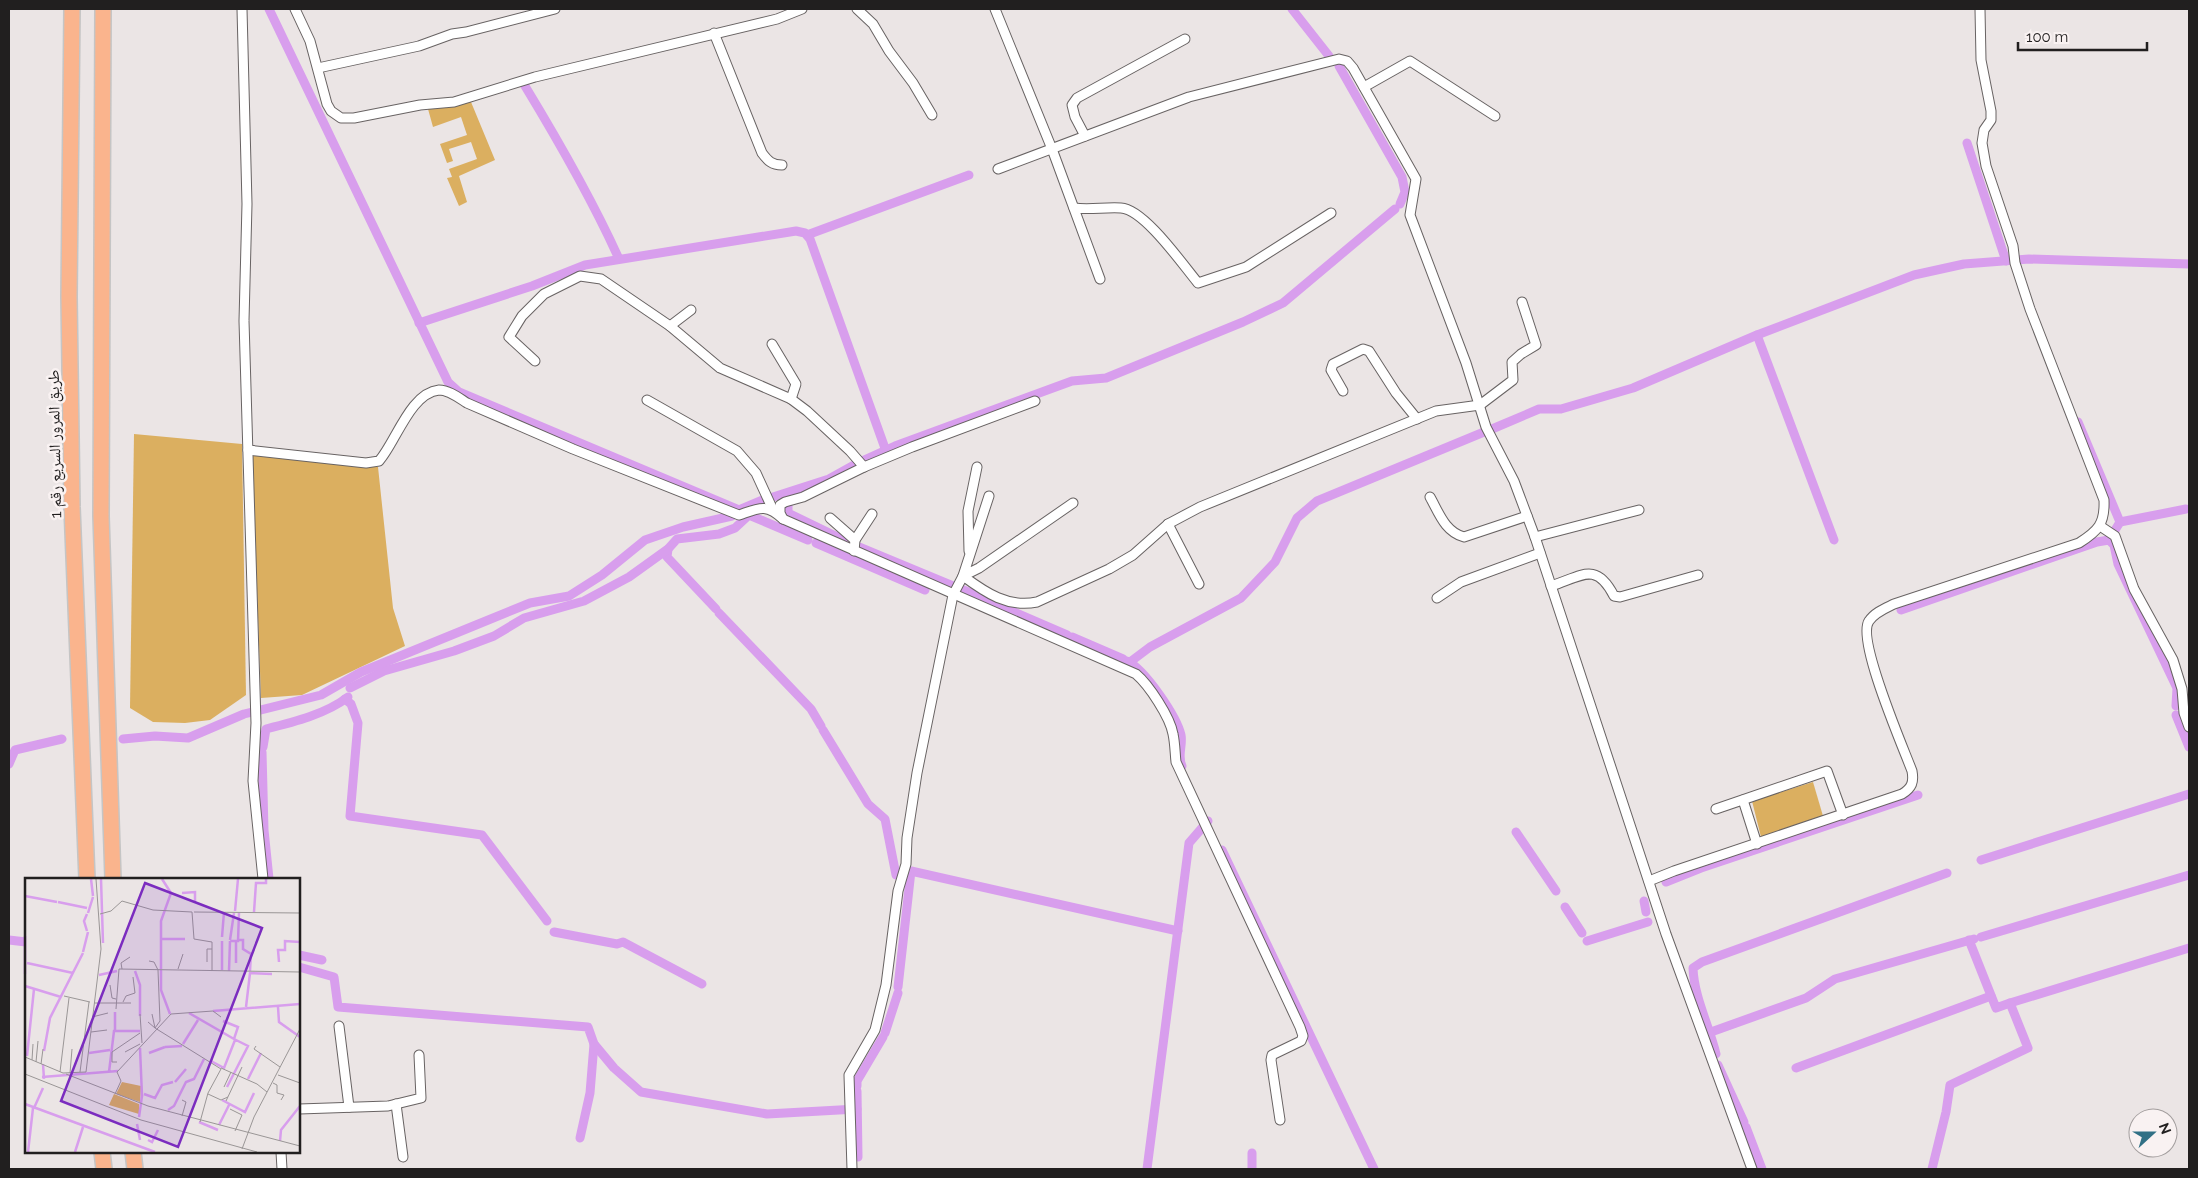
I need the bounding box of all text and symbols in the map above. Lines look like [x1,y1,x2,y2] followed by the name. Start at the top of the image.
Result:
[2018,20,2147,52] scale bar
[2026,28,2068,46] text: 100 m
[44,369,66,518] street label: طريق المرور السريع رقم 1
[25,878,300,1153] inset map
[2128,1108,2178,1158] north arrow
[2156,1120,2175,1136] text: N

